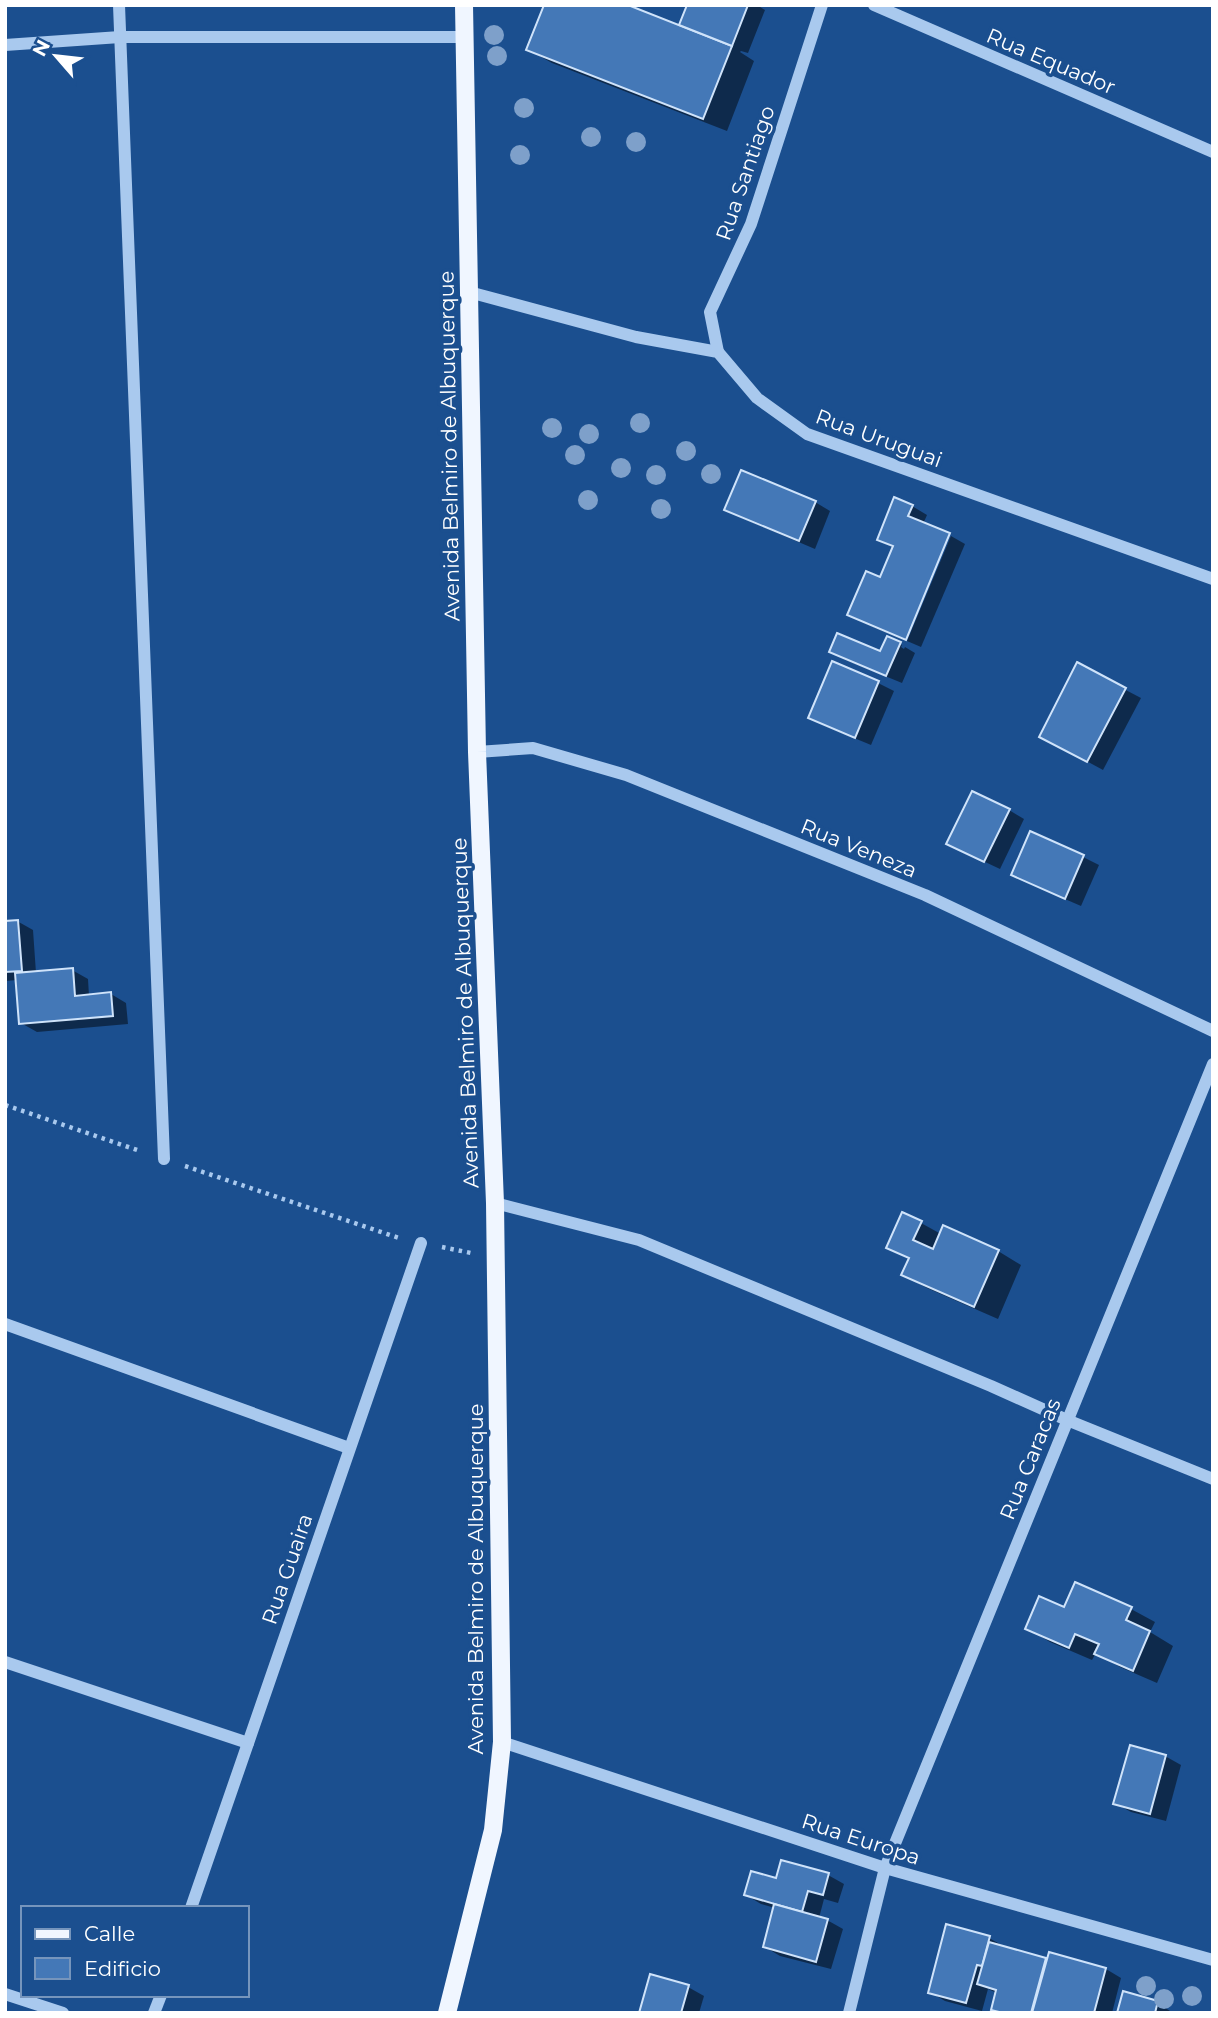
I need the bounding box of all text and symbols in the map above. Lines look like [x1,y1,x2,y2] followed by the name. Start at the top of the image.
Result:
[21,21,91,91] north arrow
[983,23,1119,99] street label: Rua Equador
[28,36,55,60] text: N
[710,102,780,244] street label: Rua Santiago
[433,270,465,622] street label: Avenida Belmiro de Albuquerque
[812,404,946,472] street label: Rua Uruguai
[797,813,921,883] street label: Rua Veneza
[446,837,484,1189] street label: Avenida Belmiro de Albuquerque
[994,1395,1066,1523] street label: Rua Caracas
[463,1404,488,1754] street label: Avenida Belmiro de Albuquerque
[256,1510,318,1628] street label: Rua Guaira
[799,1808,923,1870] street label: Rua Europa
[21,1906,248,1997] legend
[84,1921,135,1946] text: Calle
[84,1956,161,1981] text: Edificio

